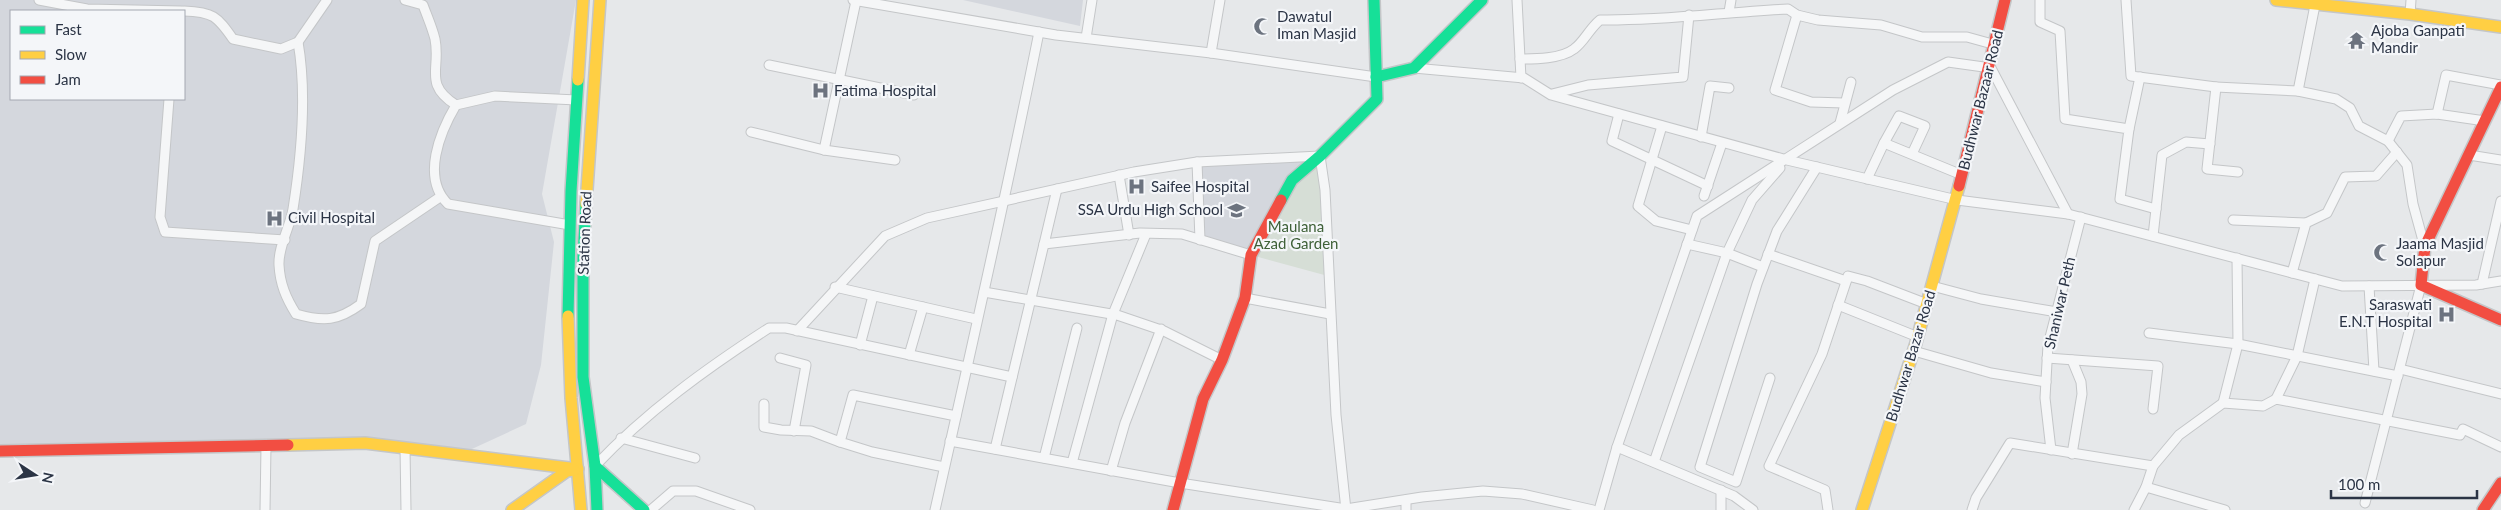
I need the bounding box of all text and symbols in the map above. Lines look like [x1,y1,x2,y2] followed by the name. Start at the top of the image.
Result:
[1277,7,1356,42] place label: Dawatul Iman Masjid
[10,10,185,100] legend
[1253,16,1273,36] mosque icon: Dawatul Iman Masjid
[55,20,82,38] text: Fast
[2371,21,2465,56] place label: Ajoba Ganpati Mandir
[1954,28,2006,172] street label: Budhwar Bazaar Road
[2347,30,2367,50] temple icon: Ajoba Ganpati Mandir
[55,45,87,63] text: Slow
[55,70,81,88] text: Jam
[810,81,830,101] hospital icon: Fatima Hospital
[834,81,936,99] place label: Fatima Hospital
[1127,177,1147,197] hospital icon: Saifee Hospital
[1151,177,1249,195] place label: Saifee Hospital
[574,191,594,275] street label: Station Road
[1078,200,1223,218] place label: SSA Urdu High School
[1227,200,1247,220] school or university icon: SSA Urdu High School
[264,208,284,228] hospital icon: Civil Hospital
[288,208,375,226] place label: Civil Hospital
[1254,217,1338,252] park label: Maulana Azad Garden
[2396,234,2484,269] place label: Jaama Masjid Solapur
[2372,243,2392,263] mosque icon: Jaama Masjid Solapur
[2040,255,2078,351] street label: Shaniwar Peth
[1882,288,1939,424] street label: Budhwar Bazar Road
[2339,295,2432,330] place label: Saraswati E.N.T Hospital
[2436,304,2456,324] hospital icon: Saraswati E.N.T Hospital
[10,450,60,500] north arrow
[2331,468,2477,500] scale bar
[39,471,58,485] text: N
[2338,475,2380,493] text: 100 m

